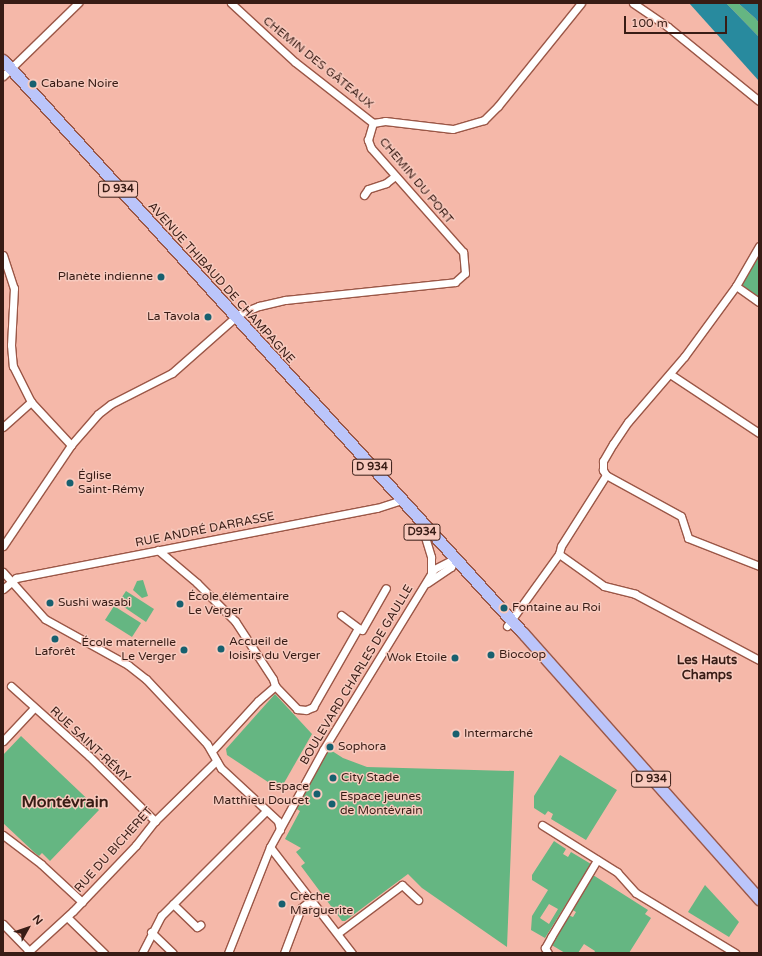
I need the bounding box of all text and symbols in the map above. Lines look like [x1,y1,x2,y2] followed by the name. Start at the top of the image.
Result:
[626,8,729,34] scale bar
[260,14,376,112] street label: CHEMIN DES GÂTEAUX
[631,16,668,30] text: 100 m
[41,77,119,91] place label: Cabane Noire
[28,79,38,89] marker: Cabane Noire
[376,135,456,227] street label: CHEMIN DU PORT
[98,180,138,198] road number: D 934
[145,199,297,367] street label: AVENUE THIBAUD DE CHAMPAGNE
[58,270,153,284] place label: Planète indienne
[156,272,166,282] marker: Planète indienne
[147,310,200,324] place label: La Tavola
[203,312,213,322] marker: La Tavola
[352,458,392,476] road number: D 934
[78,469,144,497] place label: Église Saint-Rémy
[65,478,75,488] marker: Église Saint-Rémy
[134,509,276,551] street label: RUE ANDRÉ DARRASSE
[403,523,441,541] road number: D934
[297,582,417,768] street label: BOULEVARD CHARLES DE GAULLE
[188,590,289,618] place label: École élémentaire Le Verger
[58,596,131,610] place label: Sushi wasabi
[45,598,55,608] marker: Sushi wasabi
[175,599,185,609] marker: École élémentaire Le Verger
[512,601,601,615] place label: Fontaine au Roi
[499,603,509,613] marker: Fontaine au Roi
[50,634,60,644] marker: Laforêt
[229,635,320,663] place label: Accueil de loisirs du Verger
[82,636,176,664] place label: École maternelle Le Verger
[216,644,226,654] marker: Accueil de loisirs du Verger
[35,645,75,659] place label: Laforêt
[179,645,189,655] marker: École maternelle Le Verger
[499,648,546,662] place label: Biocoop
[486,650,496,660] marker: Biocoop
[386,651,447,665] place label: Wok Etoile
[450,653,460,663] marker: Wok Etoile
[677,653,737,684] district label: Les Hauts Champs
[47,704,133,786] street label: RUE SAINT-RÉMY
[464,727,533,741] place label: Intermarché
[451,729,461,739] marker: Intermarché
[338,740,386,754] place label: Sophora
[325,742,335,752] marker: Sophora
[631,770,671,788] road number: D 934
[341,771,399,785] place label: City Stade
[328,773,338,783] marker: City Stade
[213,780,309,808] place label: Espace Matthieu Doucet
[312,789,322,799] marker: Espace Matthieu Doucet
[340,790,423,818] place label: Espace jeunes de Montévrain
[22,792,108,812] district label: Montévrain
[327,799,337,809] marker: Espace jeunes de Montévrain
[72,804,156,896] street label: RUE DU BICHERET
[290,890,353,918] place label: Crèche Marguerite
[277,899,287,909] marker: Crèche Marguerite
[8,908,48,948] north arrow
[30,912,45,928] text: N

